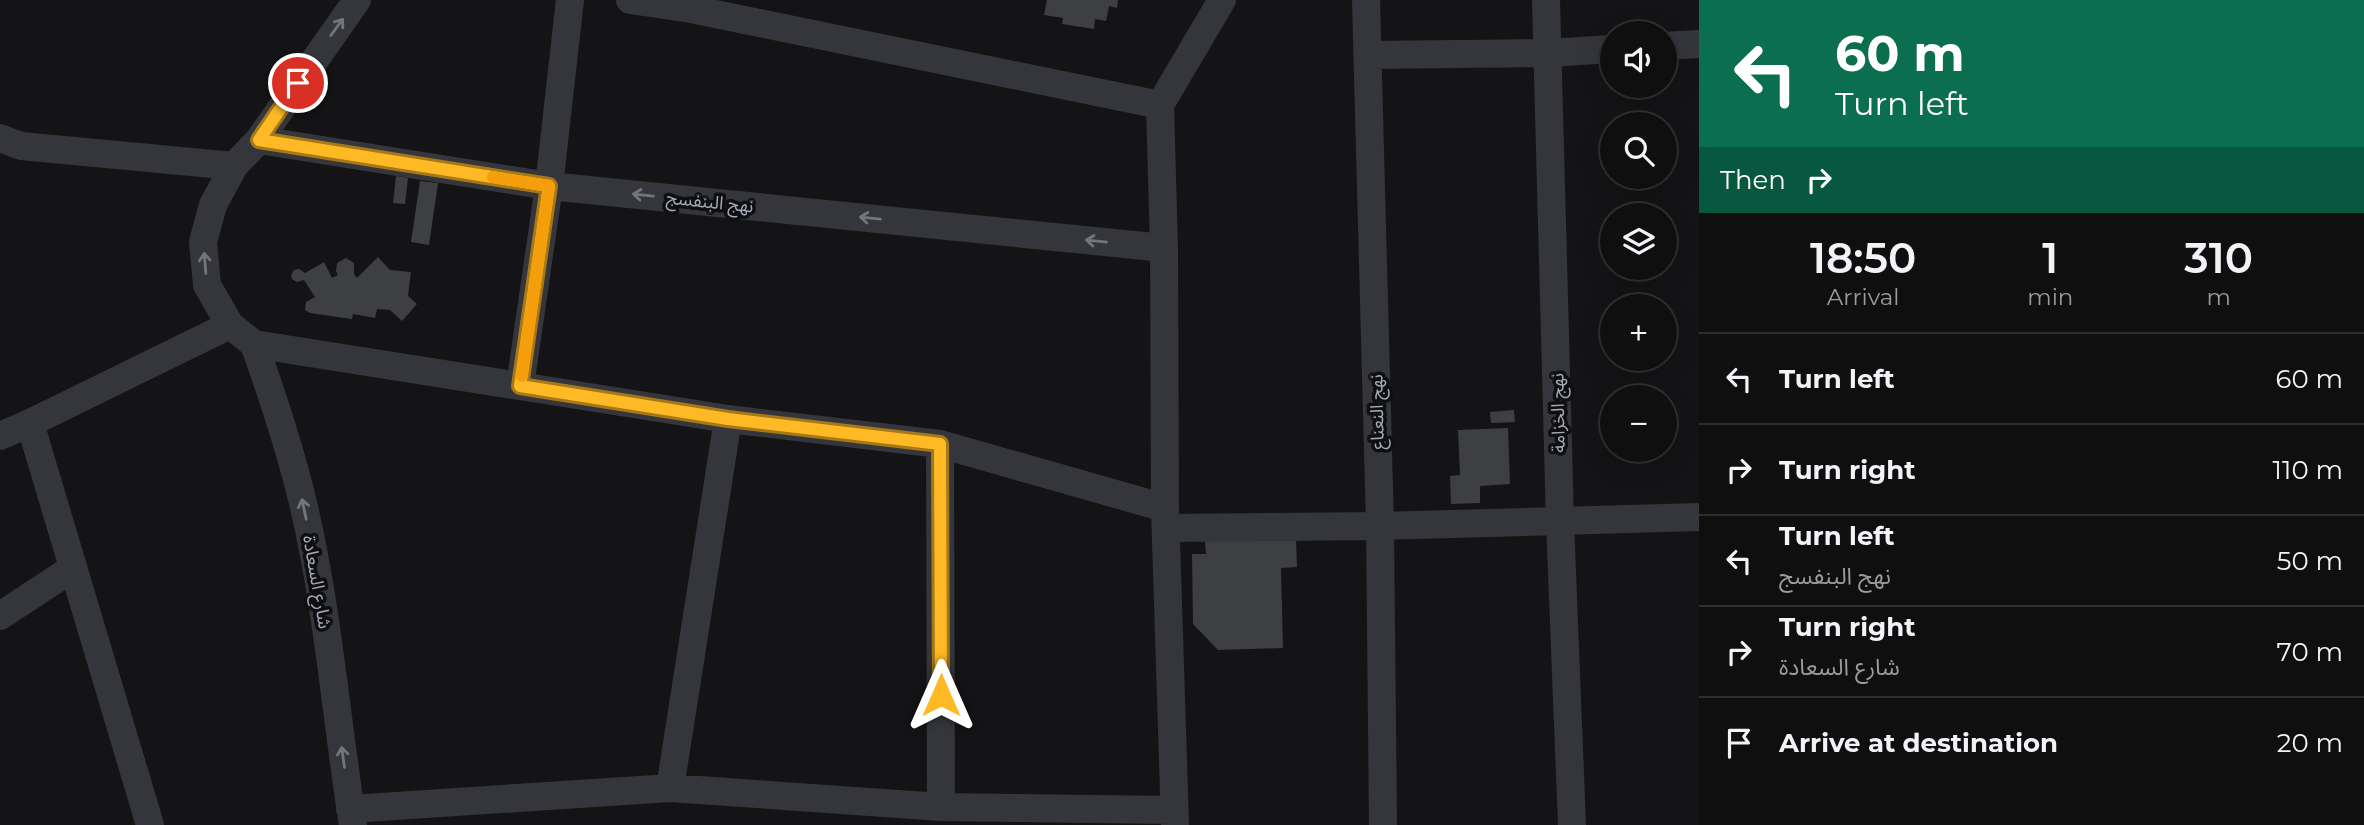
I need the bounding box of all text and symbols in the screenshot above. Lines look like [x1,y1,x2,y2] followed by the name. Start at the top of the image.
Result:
[330,18,344,37] one-way arrow
[1600,21,1677,462] map controls
[1600,21,1677,98] button: sound
[1835,24,1965,83] text: 60 m
[1720,28,1811,119] icon: left
[268,53,328,113] pin
[279,64,317,102] icon: arrive
[1835,84,1969,123] text: Turn left
[1600,112,1677,189] button: search
[1800,161,1838,199] icon: right
[1720,164,1786,196] text: Then
[665,186,755,220] street label: نهج البنفسج
[632,189,655,202] one-way arrow
[1600,203,1677,280] button: layers
[859,212,881,225] one-way arrow
[1810,232,1916,284] text: 18:50
[2042,232,2058,284] text: 1
[2184,232,2253,284] text: 310
[1085,235,1108,248] one-way arrow
[198,252,211,275] one-way arrow
[1827,283,1899,311] text: Arrival
[2027,283,2073,311] text: min
[2207,283,2231,311] text: m
[1600,294,1677,371] button: +
[1720,360,1758,398] icon: left
[1779,363,1895,395] text: Turn left
[2276,363,2343,395] text: 60 m
[1546,373,1572,453] street label: نهج الخزامة
[1365,374,1392,450] street label: نهج النعناع
[1600,385,1677,462] button: −
[1720,451,1758,489] icon: right
[1779,454,1915,486] text: Turn right
[2273,454,2343,486] text: 110 m
[296,498,310,521] one-way arrow
[1779,520,1895,552] text: Turn left
[295,534,336,631] street label: شارع السعادة
[1720,542,1758,580] icon: left
[2277,545,2343,577] text: 50 m
[1779,562,1891,590] text: نهج البنفسج
[1779,611,1915,643] text: Turn right
[1720,633,1758,671] icon: right
[2277,636,2343,668] text: 70 m
[1779,653,1900,681] text: شارع السعادة
[904,658,978,732] position arrow
[1720,724,1758,762] icon: arrive
[1779,727,2058,759] text: Arrive at destination
[2277,727,2343,759] text: 20 m
[337,747,350,769] one-way arrow

